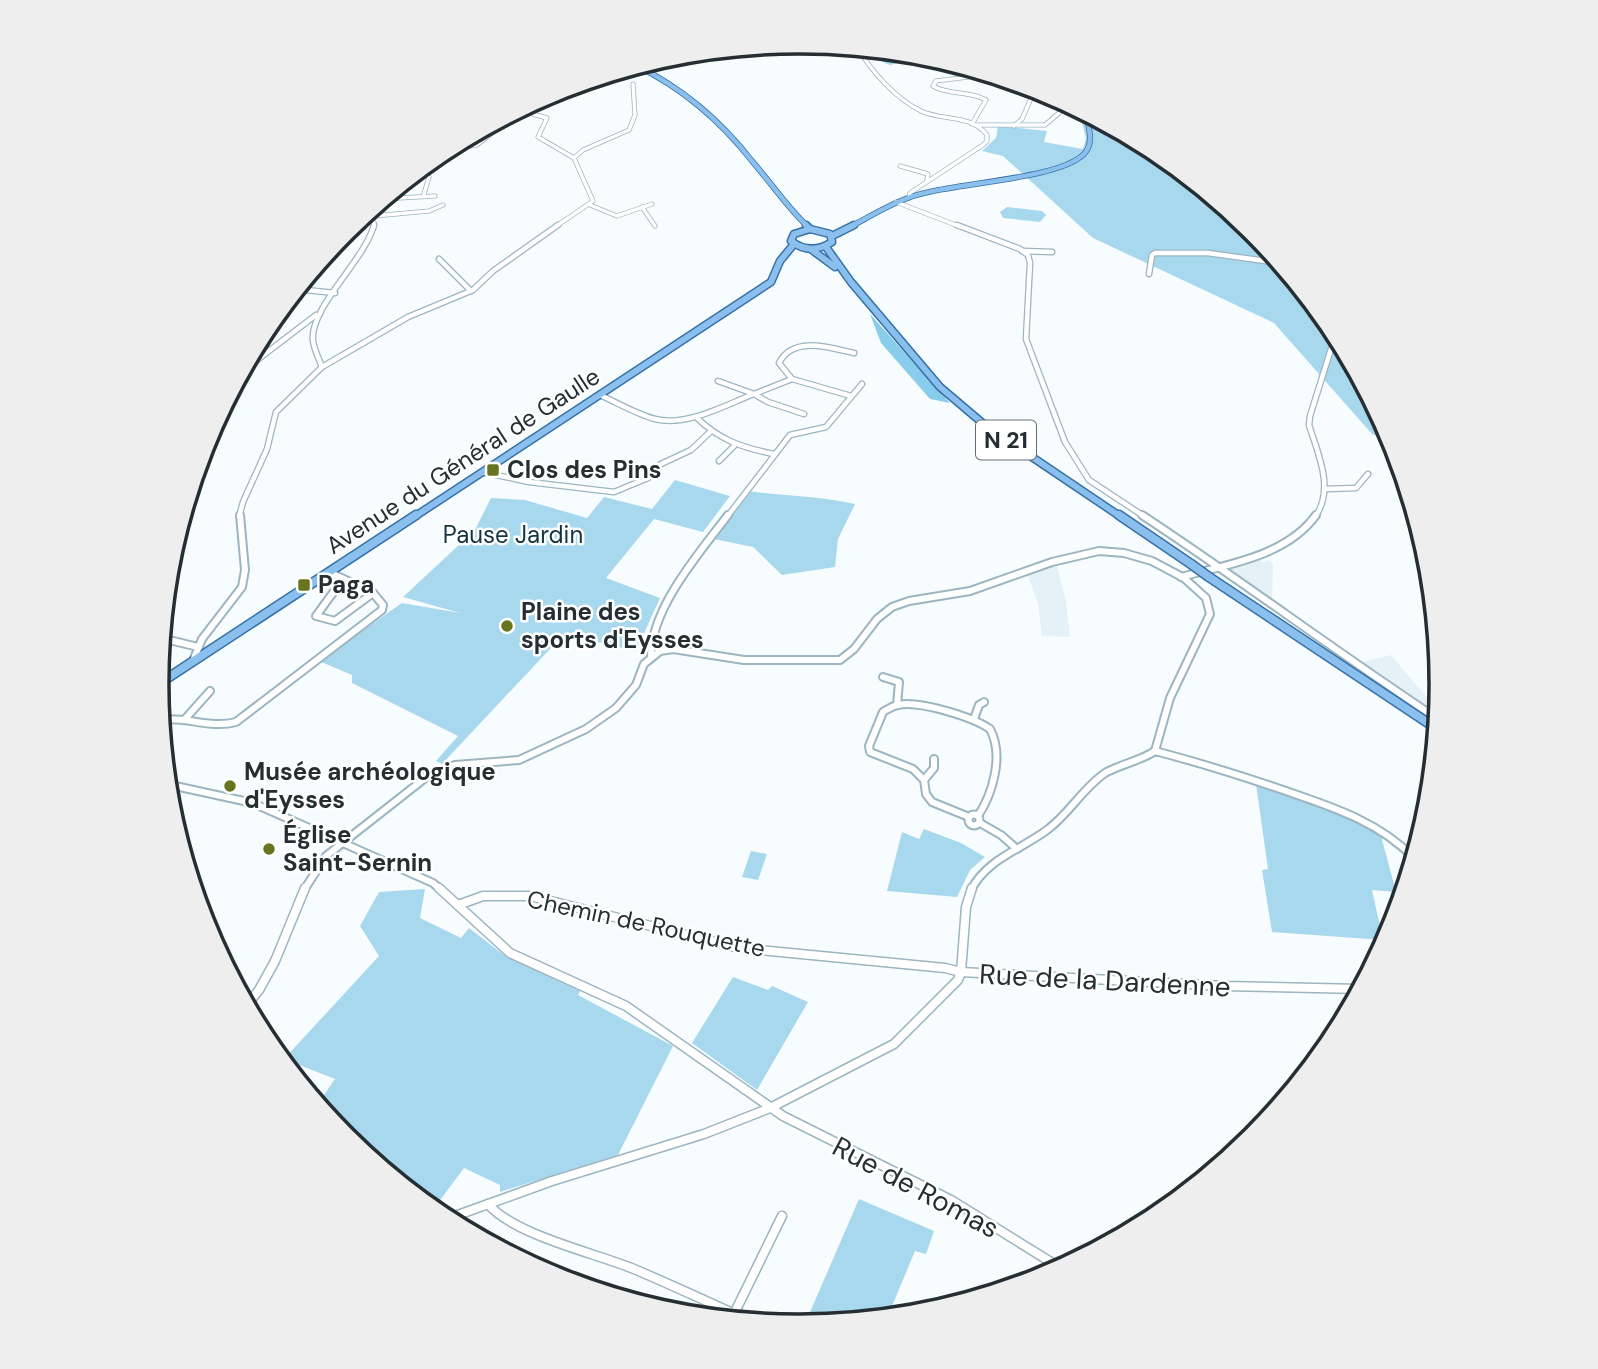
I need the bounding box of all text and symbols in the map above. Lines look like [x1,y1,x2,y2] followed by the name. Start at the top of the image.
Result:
[320,360,606,561] street label: Avenue du Général de Gaulle
[976,420,1036,460] road number: N 21
[507,454,662,485] place label: Clos des Pins
[485,462,501,478] marker: Clos des Pins
[443,519,583,550] park label: Pause Jardin
[318,569,374,600] place label: Paga
[296,577,312,593] marker: Paga
[521,596,704,655] place label: Plaine des sports d'Eysses
[499,618,515,634] marker: Plaine des sports d'Eysses
[244,756,496,815] place label: Musée archéologique d'Eysses
[222,778,238,794] marker: Musée archéologique d'Eysses
[283,818,432,878] place label: Église Saint-Sernin
[261,841,277,857] marker: Église Saint-Sernin
[524,883,768,964] street label: Chemin de Rouquette
[978,955,1232,1006] street label: Rue de la Dardenne
[826,1128,1005,1247] street label: Rue de Romas

